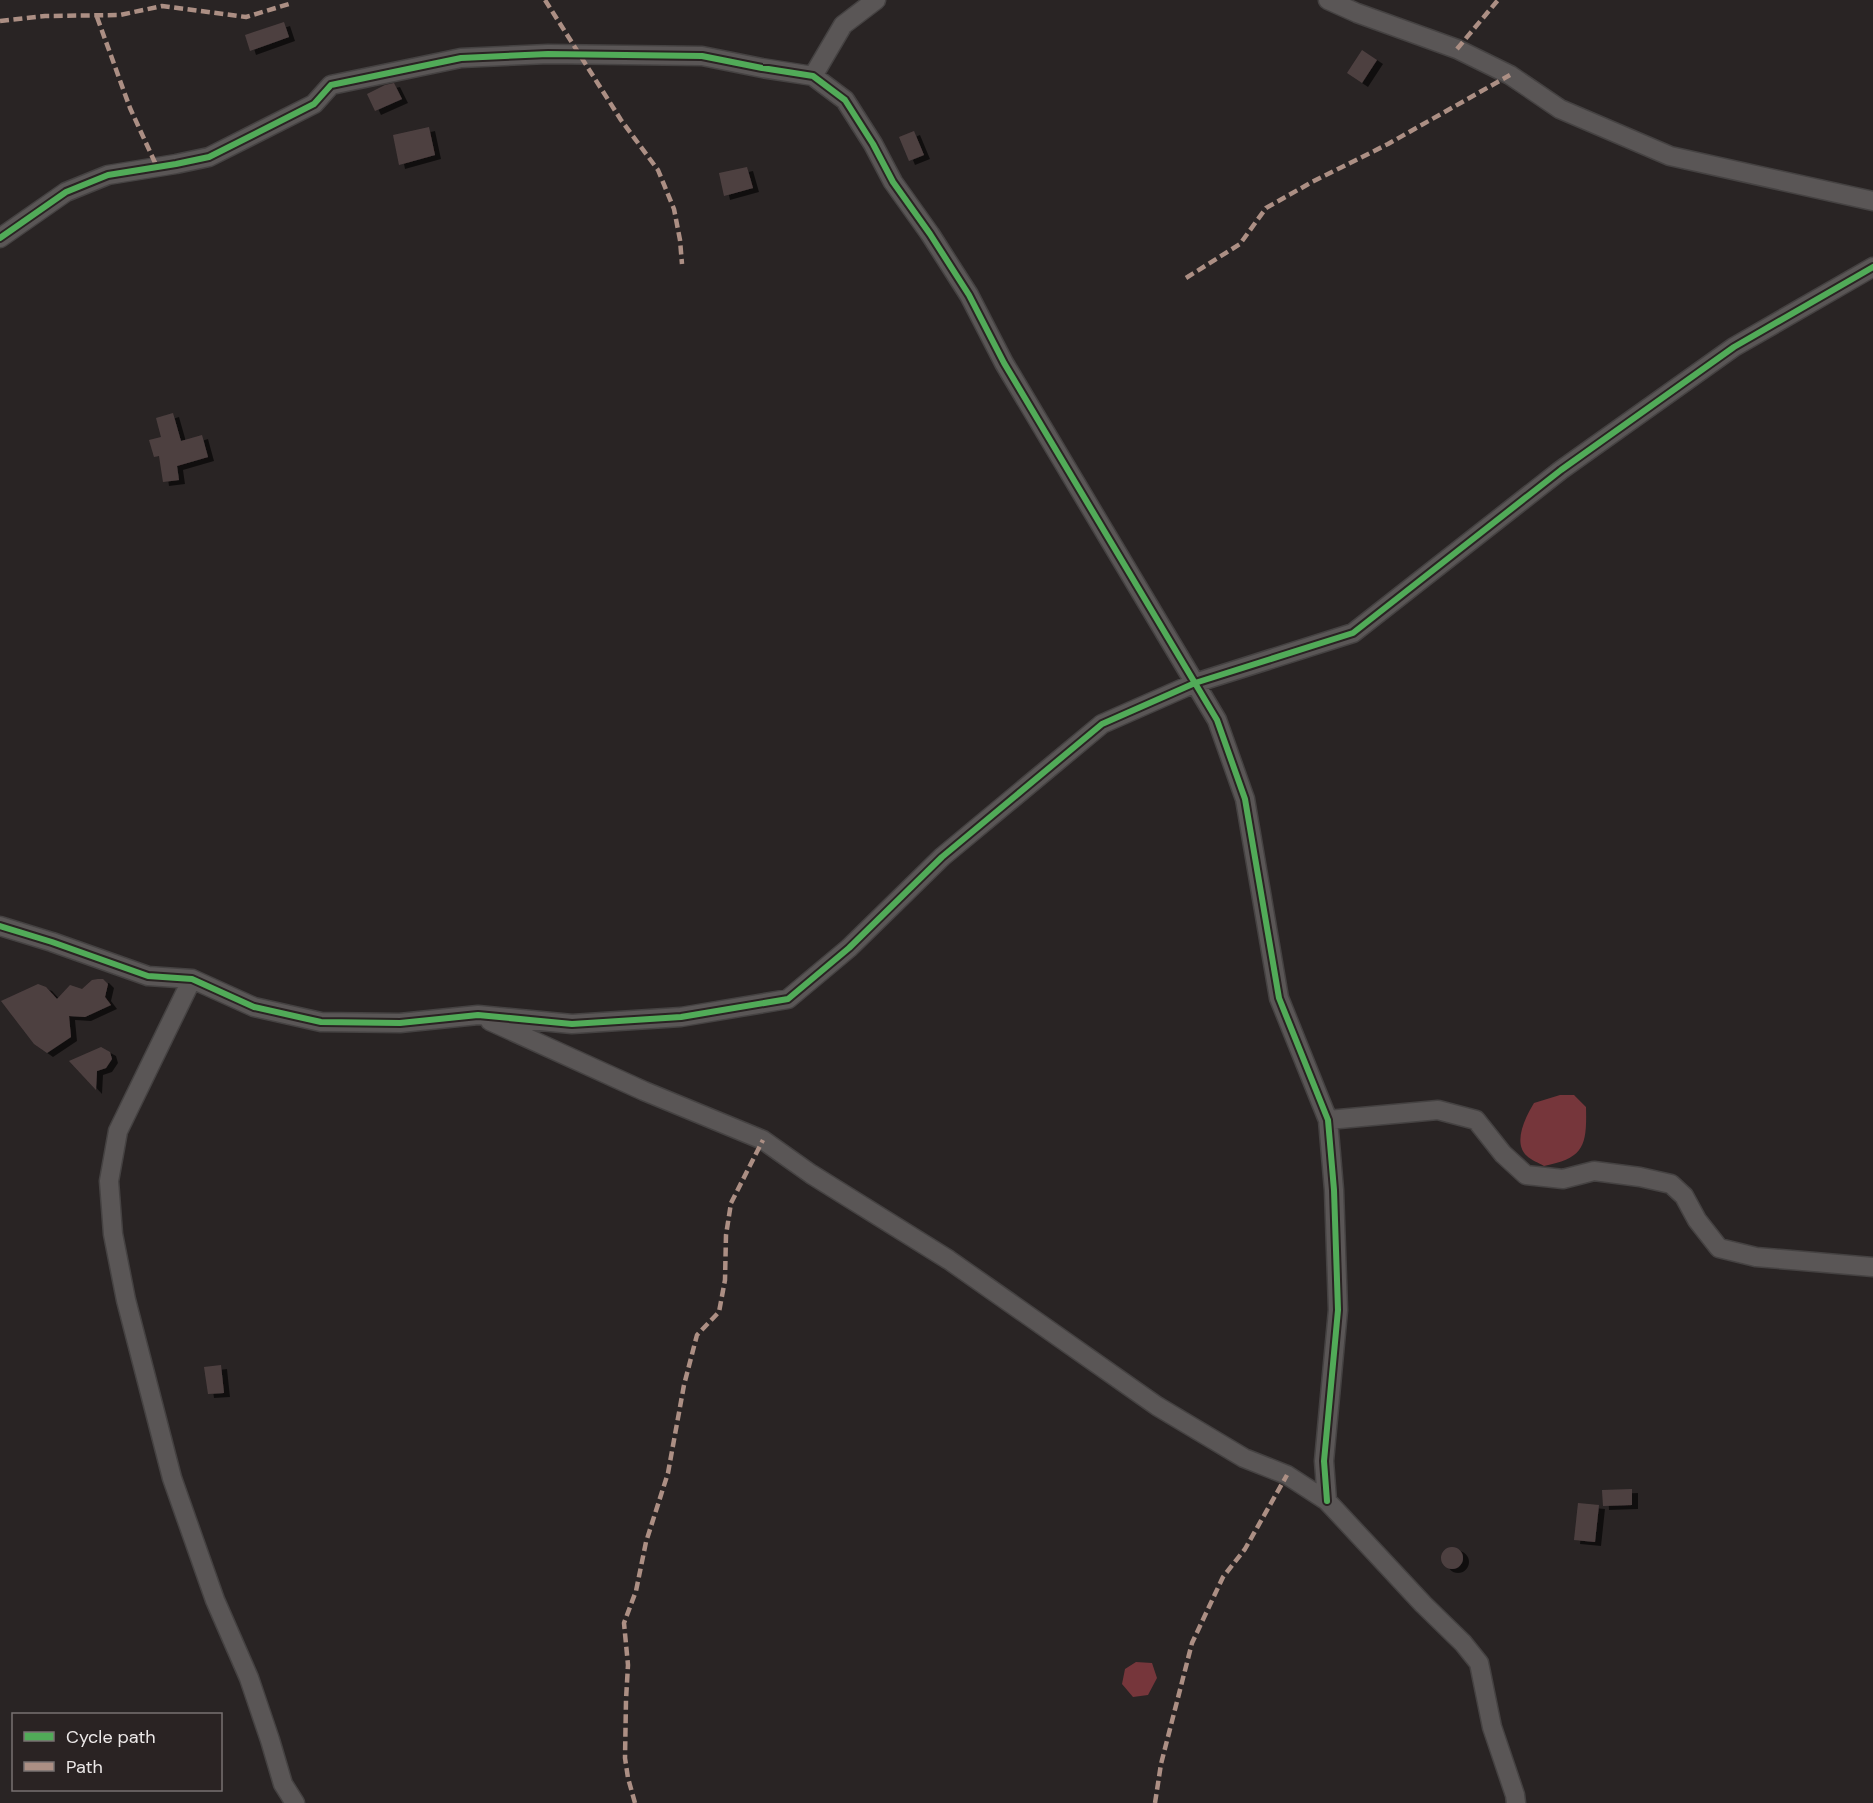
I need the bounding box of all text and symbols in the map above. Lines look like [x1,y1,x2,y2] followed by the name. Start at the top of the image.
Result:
[12,1713,222,1791] legend
[66,1725,156,1749] text: Cycle path
[66,1755,103,1779] text: Path

